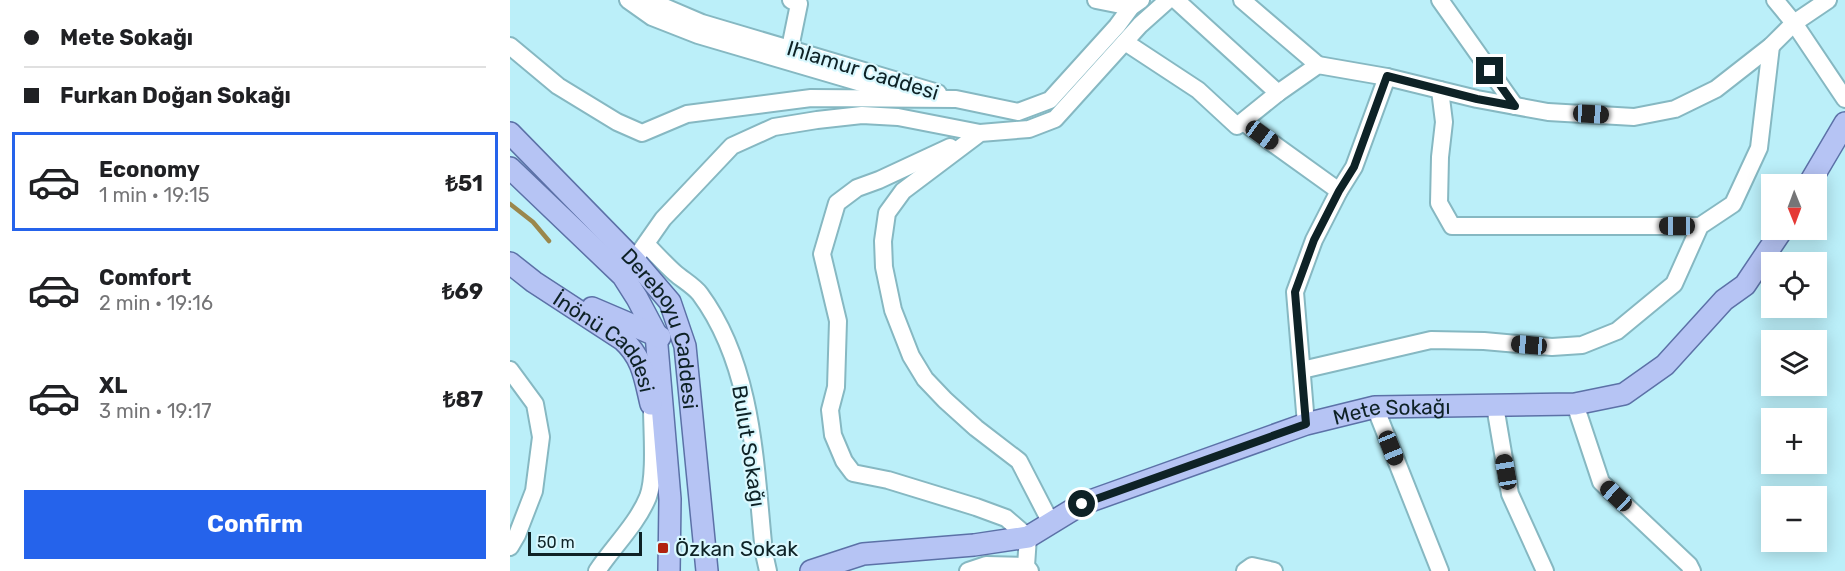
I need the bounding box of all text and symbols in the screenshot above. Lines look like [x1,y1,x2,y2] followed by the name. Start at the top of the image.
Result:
[60,24,193,51] text: Mete Sokağı
[784,35,942,105] street label: Ihlamur Caddesi
[1476,57,1503,84] route end
[60,82,291,109] text: Furkan Doğan Sokağı
[1573,104,1609,124] car
[1242,117,1282,153] car
[27,155,81,209] icon: car
[99,156,200,183] text: Economy
[445,170,483,197] text: ₺51
[1761,174,1827,240] north arrow
[1761,174,1827,552] map controls
[99,183,210,207] text: 1 min · 19:15
[1659,217,1695,235] car
[616,242,704,410] street label: Dereboyu Caddesi
[1761,252,1827,318] button: locate
[27,263,81,317] icon: car
[99,264,191,291] text: Comfort
[442,278,483,305] text: ₺69
[549,286,660,395] street label: İnönü Caddesi
[99,291,213,315] text: 2 min · 19:16
[1761,330,1827,396] button: layers
[1510,334,1548,356] car
[27,371,81,425] icon: car
[99,372,127,399] text: XL
[727,383,771,509] street label: Bulut Sokağı
[443,386,483,413] text: ₺87
[1330,393,1451,429] street label: Mete Sokağı
[99,399,211,423] text: 3 min · 19:17
[1761,408,1827,474] button: +
[1376,428,1406,468] car
[1494,453,1518,491] car
[1597,477,1635,515] car
[1761,486,1827,552] button: −
[24,490,486,559] button: Confirm
[1068,490,1095,517] route start
[528,529,642,556] scale bar
[537,533,575,552] text: 50 m
[675,536,798,561] place label: Özkan Sokak
[656,541,670,555] marker: Özkan Sokak

